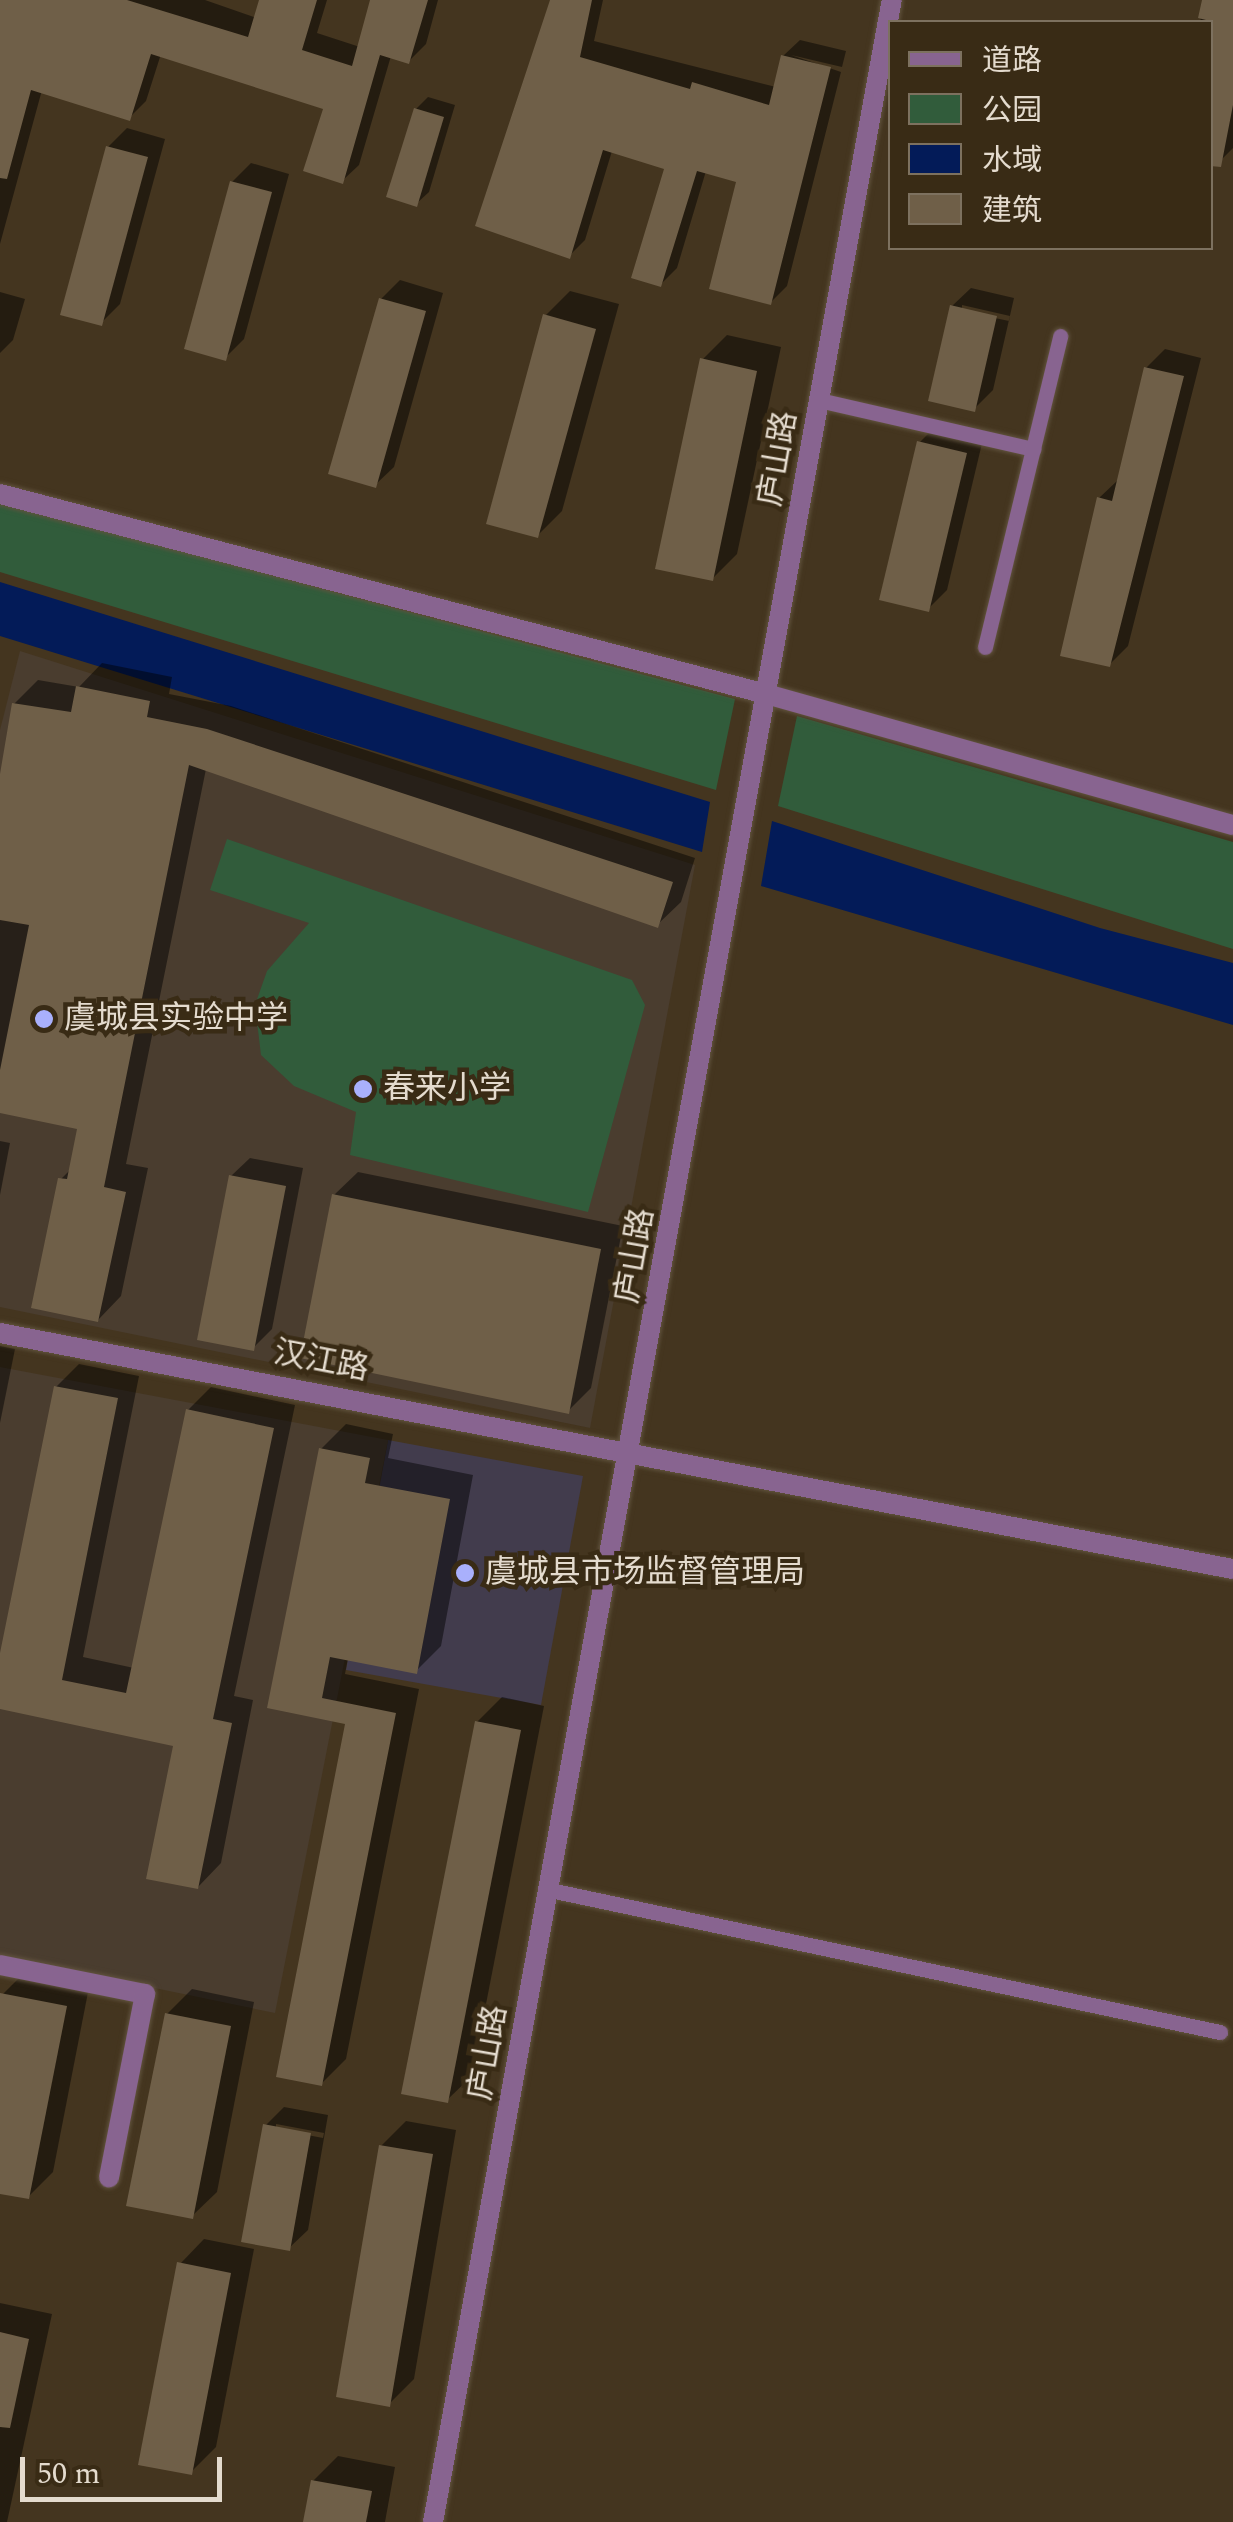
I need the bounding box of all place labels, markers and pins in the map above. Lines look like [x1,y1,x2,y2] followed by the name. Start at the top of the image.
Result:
[64,1000,288,1038] place label: 虞城县实验中学
[33,1008,55,1030] marker: 虞城县实验中学
[383,1070,511,1108] place label: 春来小学
[352,1078,374,1100] marker: 春来小学
[485,1554,805,1592] place label: 虞城县市场监督管理局
[454,1562,476,1584] marker: 虞城县市场监督管理局

